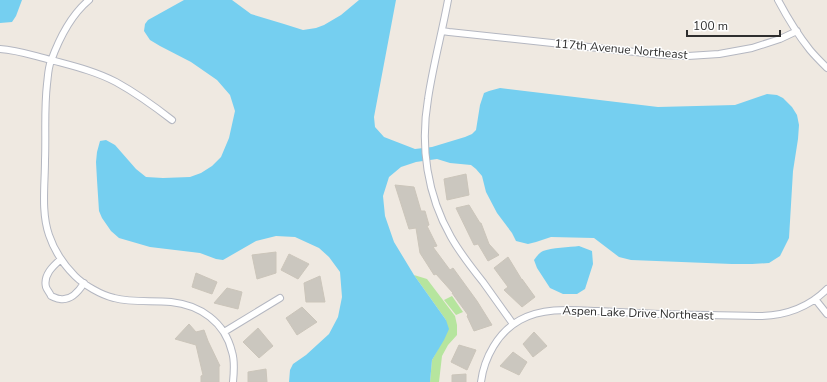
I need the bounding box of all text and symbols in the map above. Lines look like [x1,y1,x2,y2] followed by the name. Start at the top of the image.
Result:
[687,12,780,38] scale bar
[693,18,728,34] text: 100 m
[554,35,689,63] street label: 117th Avenue Northeast
[562,302,715,324] street label: Aspen Lake Drive Northeast

